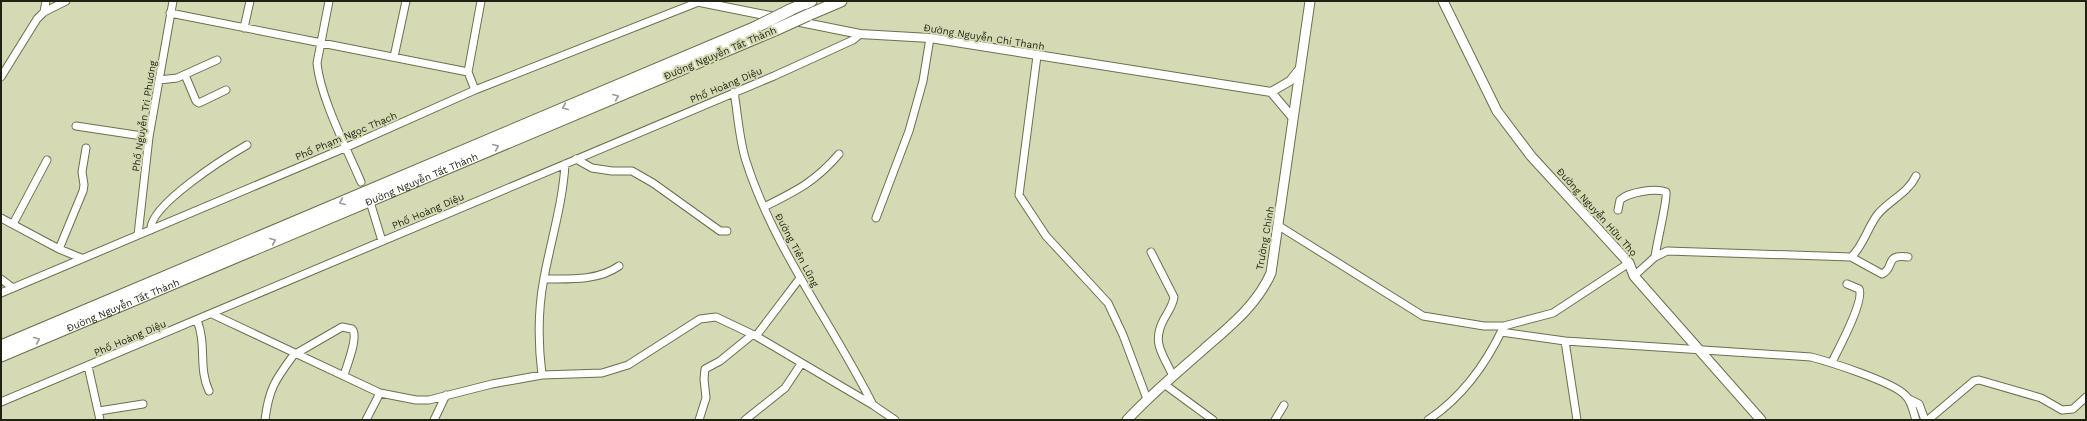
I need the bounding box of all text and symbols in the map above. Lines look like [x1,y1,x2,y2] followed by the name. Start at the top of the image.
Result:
[923,22,1045,52] street label: Đường Nguyễn Chí Thanh
[662,24,778,82] street label: Đường Nguyễn Tất Thành
[130,59,158,172] street label: Phố Nguyễn Tri Phương
[688,65,764,105] street label: Phố Hoàng Diệu
[612,93,619,101] one-way arrow
[562,103,569,111] one-way arrow
[294,110,398,162] street label: Phố Phạm Ngọc Thạch
[491,144,499,152] one-way arrow
[363,150,479,208] street label: Đường Nguyễn Tất Thành
[1555,166,1639,258] street label: Đường Nguyễn Hữu Thọ
[390,191,466,231] street label: Phố Hoàng Diệu
[339,197,347,205] one-way arrow
[1254,205,1276,271] street label: Trường Chinh
[773,211,821,289] street label: Đường Tiên Lũng
[269,237,276,245] one-way arrow
[65,276,181,333] street label: Đường Nguyễn Tất Thành
[92,318,168,358] street label: Phố Hoàng Diệu
[33,337,40,345] one-way arrow

